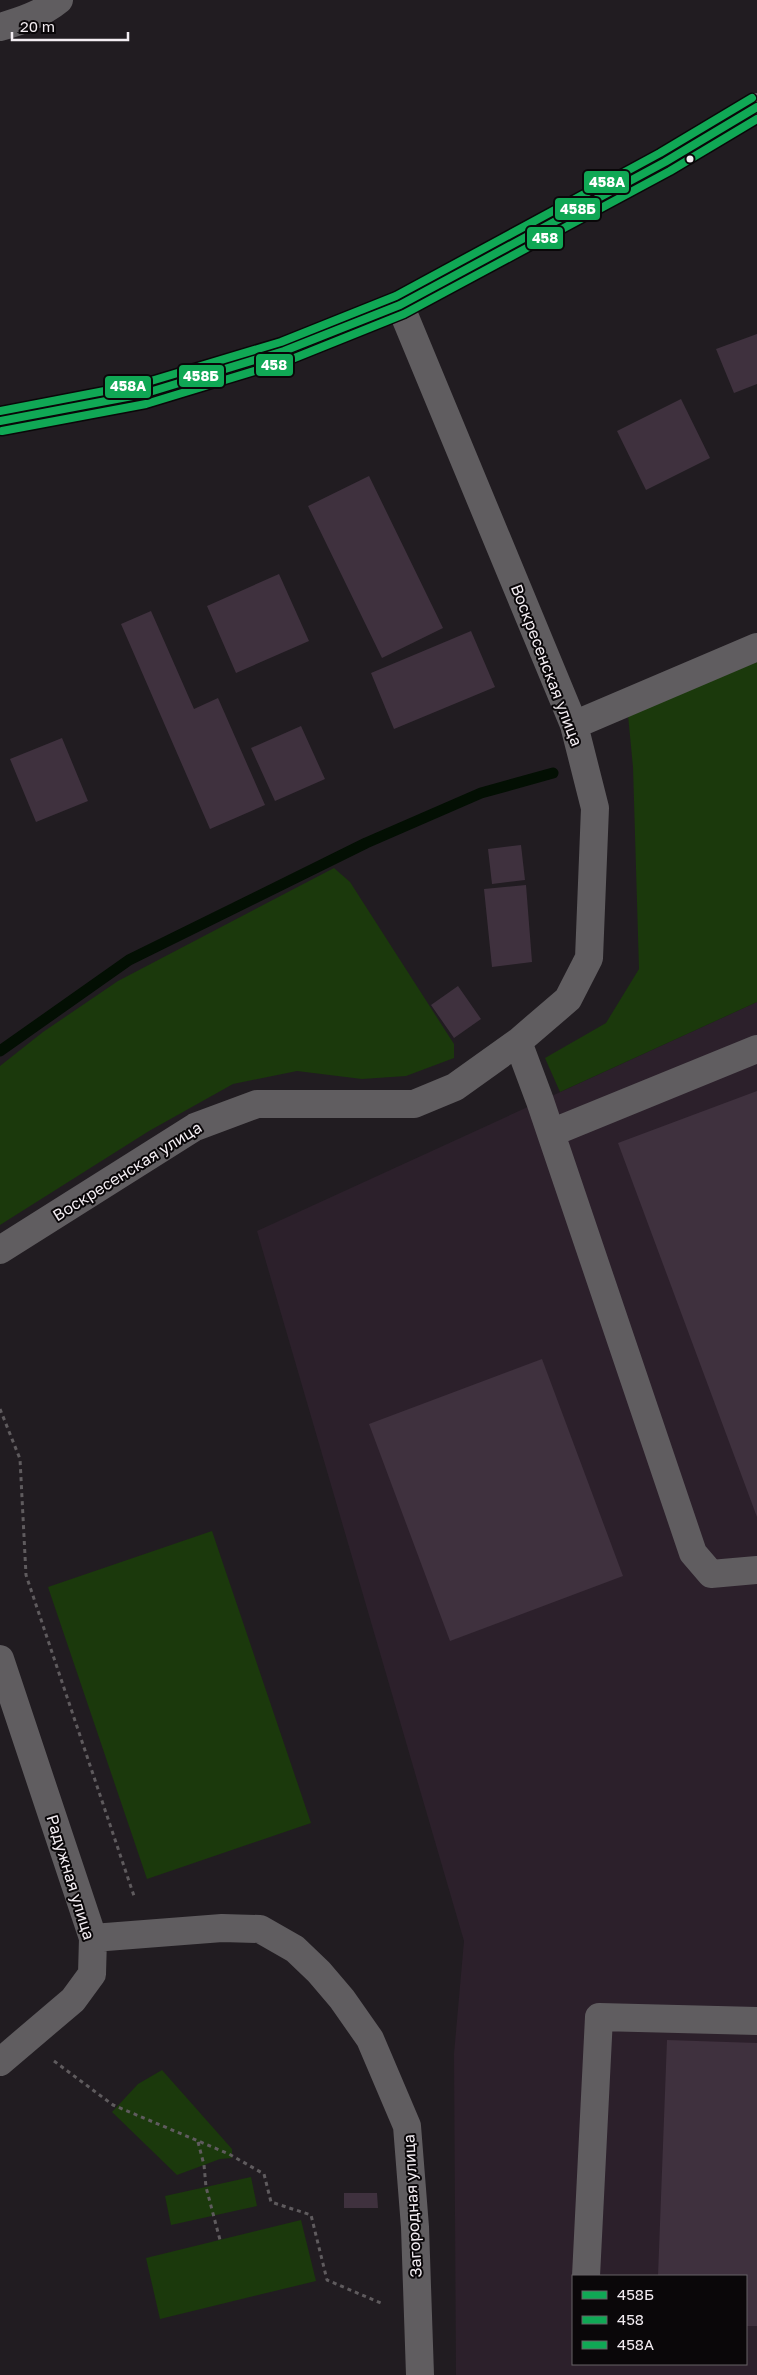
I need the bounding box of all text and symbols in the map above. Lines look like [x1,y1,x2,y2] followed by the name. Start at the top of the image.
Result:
[12,10,129,42] scale bar
[20,17,55,35] text: 20 m
[685,154,695,164] unlabelled marker
[583,170,630,194] line badge: 458А
[589,173,625,190] text: 458А
[554,197,601,221] line badge: 458Б
[560,200,596,217] text: 458Б
[526,226,564,250] line badge: 458
[532,229,558,246] text: 458
[255,353,294,377] line badge: 458
[261,356,287,373] text: 458
[178,364,225,388] line badge: 458Б
[183,367,219,384] text: 458Б
[104,375,152,399] line badge: 458А
[110,377,146,394] text: 458А
[507,581,587,749] street label: Воскресенская улица
[49,1117,205,1225] street label: Воскресенская улица
[42,1812,100,1942] street label: Радужная улица
[398,2134,426,2278] street label: Загородная улица
[572,2275,747,2365] legend
[617,2285,654,2303] text: 458Б
[617,2310,644,2328] text: 458
[617,2335,654,2353] text: 458А

